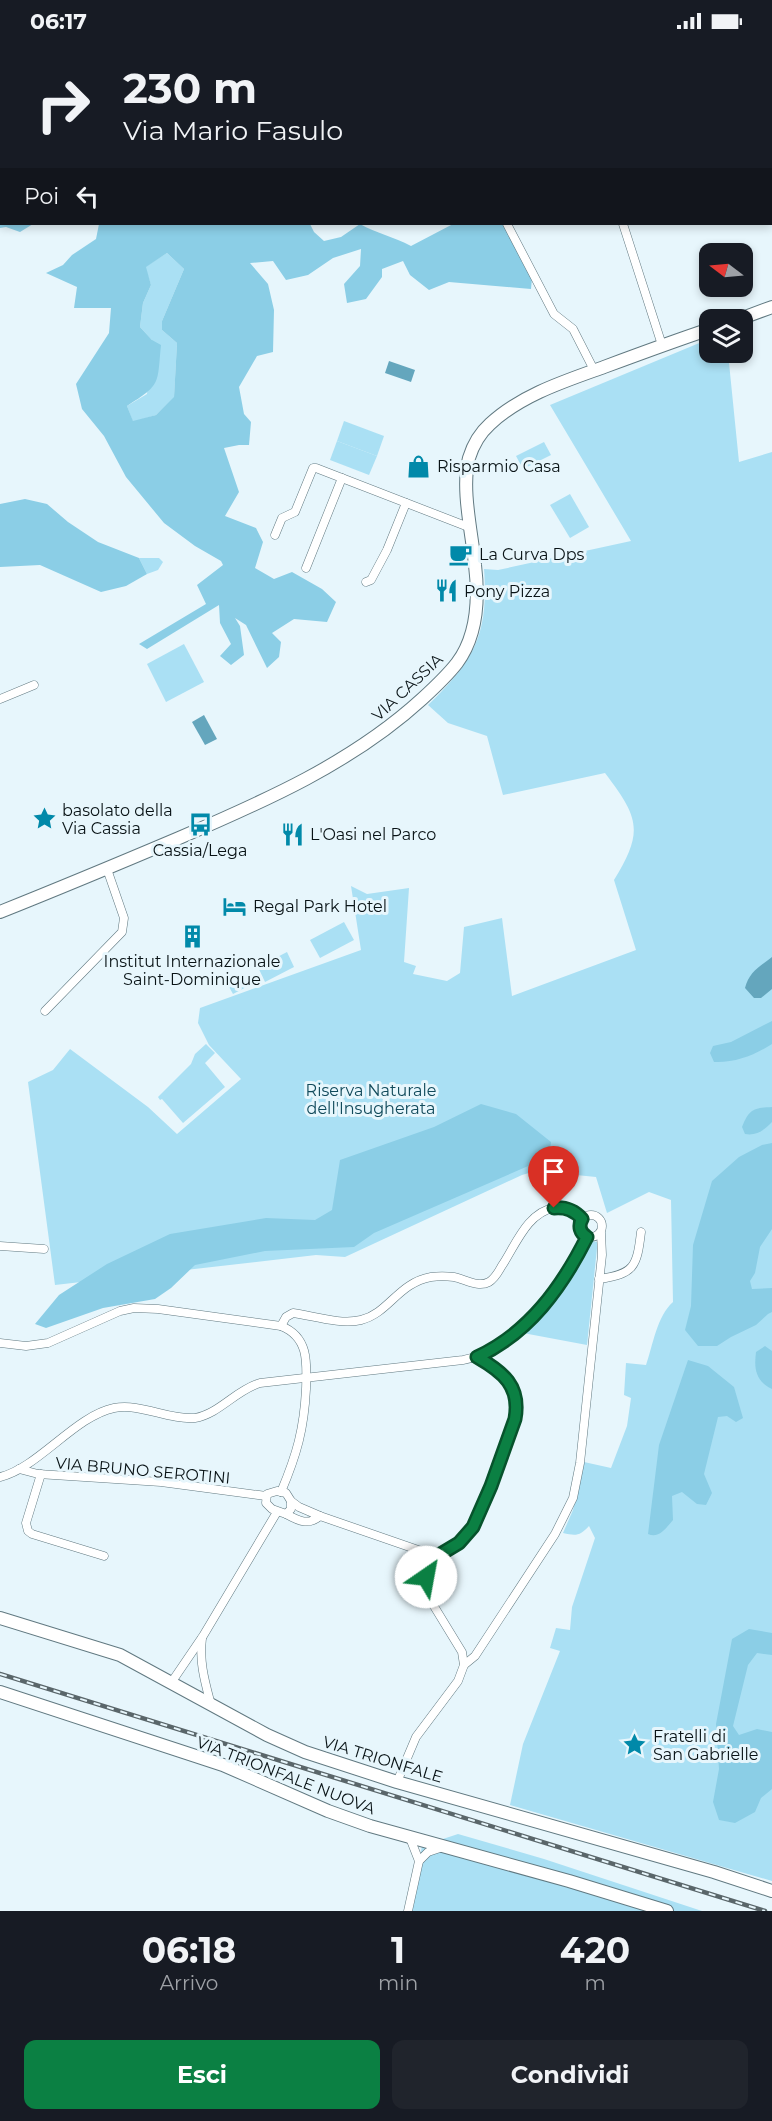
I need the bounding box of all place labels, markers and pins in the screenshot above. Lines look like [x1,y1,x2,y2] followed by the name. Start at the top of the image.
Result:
[406,453,432,479] shop icon: Risparmio Casa
[437,457,561,476] place label: Risparmio Casa
[448,541,474,567] cafe icon: La Curva Dps
[479,545,585,564] place label: La Curva Dps
[433,578,459,604] restaurant icon: Pony Pizza
[464,582,550,601] place label: Pony Pizza
[62,801,173,838] place label: basolato della Via Cassia
[31,806,57,832] place icon: basolato della Via Cassia
[187,812,213,838] bus stop icon: Cassia/Lega
[279,821,305,847] restaurant icon: L'Oasi nel Parco
[310,825,436,844] place label: L'Oasi nel Parco
[153,841,247,860] place label: Cassia/Lega
[222,893,248,919] hotel icon: Regal Park Hotel
[253,897,387,916] place label: Regal Park Hotel
[179,923,205,949] building icon: Institut Internazionale Saint-Dominique
[104,952,280,989] place label: Institut Internazionale Saint-Dominique
[528,1146,579,1208] pin
[653,1727,758,1764] place label: Fratelli di San Gabrielle
[622,1732,648,1758] place icon: Fratelli di San Gabrielle

